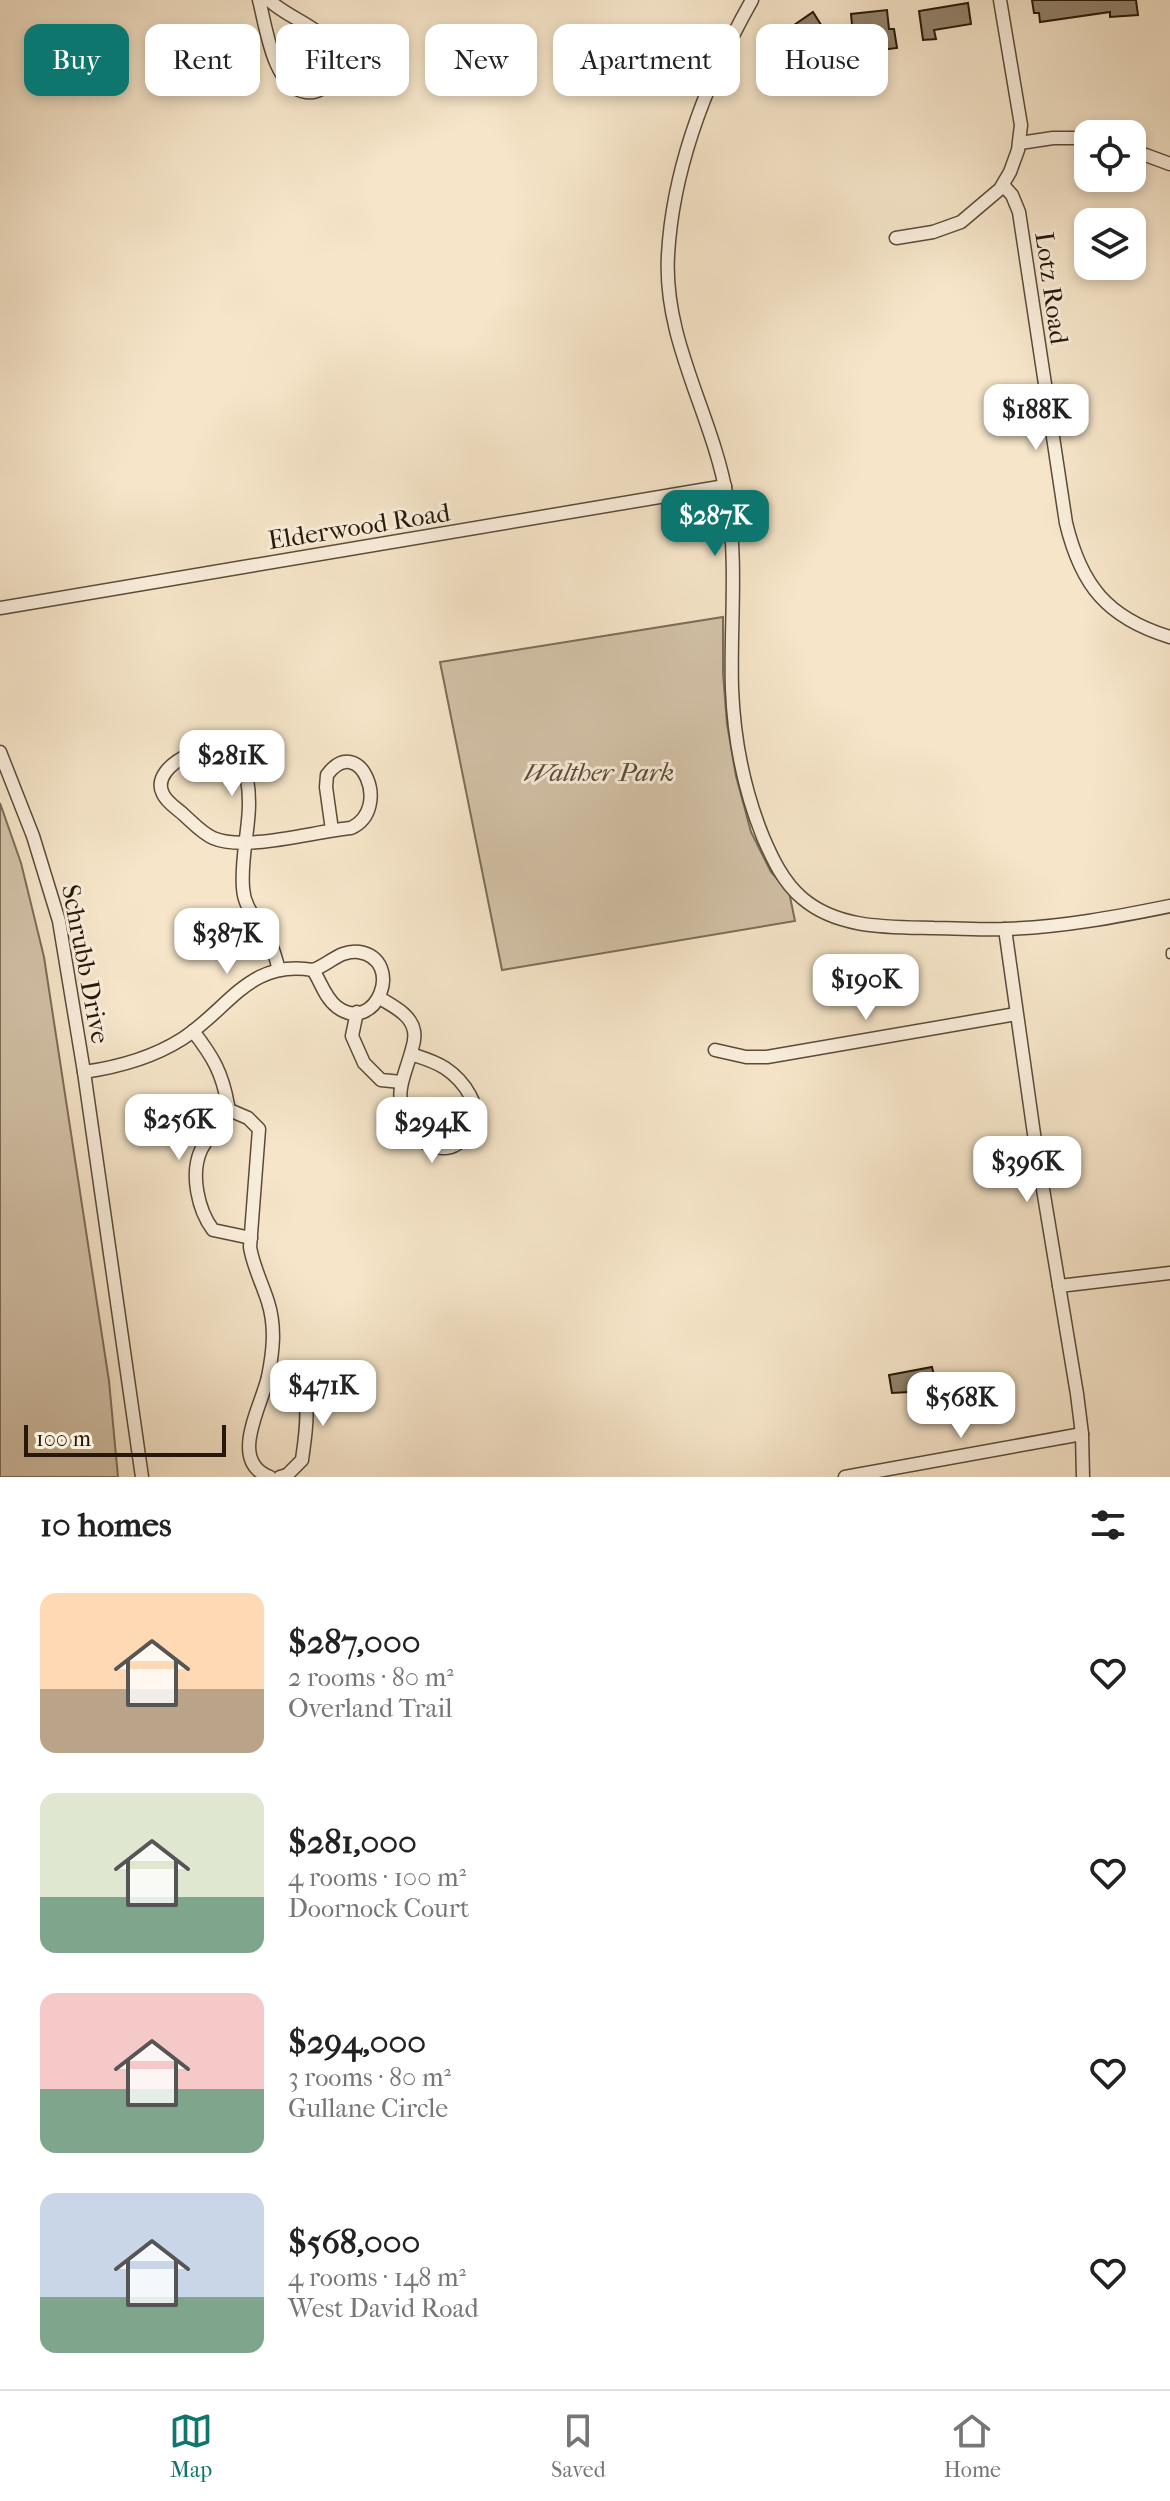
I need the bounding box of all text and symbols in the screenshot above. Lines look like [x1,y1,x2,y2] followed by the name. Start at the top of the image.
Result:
[24,24,129,96] chip: Buy
[145,24,260,96] chip: Rent
[276,24,409,96] chip: Filters
[425,24,537,96] chip: New
[553,24,740,96] chip: Apartment
[756,24,888,96] chip: House
[1074,120,1146,280] map controls
[1074,120,1146,192] button: locate
[1074,208,1146,280] button: layers
[1028,230,1075,347] street label: Lotz Road
[980,384,1092,452] pin: $188K
[1002,394,1070,425] text: $188K
[659,490,771,558] pin: $287K
[266,497,453,556] street label: Elderwood Road
[679,500,751,531] text: $287K
[176,730,288,798] pin: $281K
[198,740,266,771] text: $281K
[524,757,674,788] park label: Walther Park
[55,882,116,1046] street label: Schrubb Drive
[171,908,283,976] pin: $387K
[192,918,262,949] text: $387K
[810,954,922,1022] pin: $190K
[831,964,901,995] text: $190K
[123,1094,235,1162] pin: $256K
[376,1097,488,1165] pin: $294K
[143,1104,215,1135] text: $256K
[394,1107,470,1138] text: $294K
[971,1136,1083,1204] pin: $396K
[991,1146,1063,1177] text: $396K
[267,1360,379,1428] pin: $471K
[288,1370,358,1401] text: $471K
[905,1372,1017,1440] pin: $568K
[925,1382,997,1413] text: $568K
[24,1421,226,1457] scale bar
[36,1426,91,1452] text: 100 m
[1086,1503,1130,1547] icon: filters
[40,1505,171,1545] text: 10 homes
[288,1622,420,1662] text: $287,000
[104,1625,200,1721] icon: home
[1086,1651,1130,1695] icon: heart
[288,1662,454,1693] text: 2 rooms · 80 m²
[288,1693,452,1724] text: Overland Trail
[288,1822,417,1862] text: $281,000
[104,1825,200,1921] icon: home
[1086,1851,1130,1895] icon: heart
[288,1862,466,1893] text: 4 rooms · 100 m²
[288,1893,469,1924] text: Doornock Court
[288,2022,426,2062] text: $294,000
[104,2025,200,2121] icon: home
[1086,2051,1130,2095] icon: heart
[288,2062,451,2093] text: 3 rooms · 80 m²
[288,2093,448,2124] text: Gullane Circle
[288,2222,420,2262] text: $568,000
[104,2225,200,2321] icon: home
[1086,2251,1130,2295] icon: heart
[288,2262,466,2293] text: 4 rooms · 148 m²
[288,2293,479,2324] text: West David Road
[169,2409,213,2483] tab: Map
[551,2409,606,2483] tab: Saved
[944,2409,1001,2483] tab: Home

